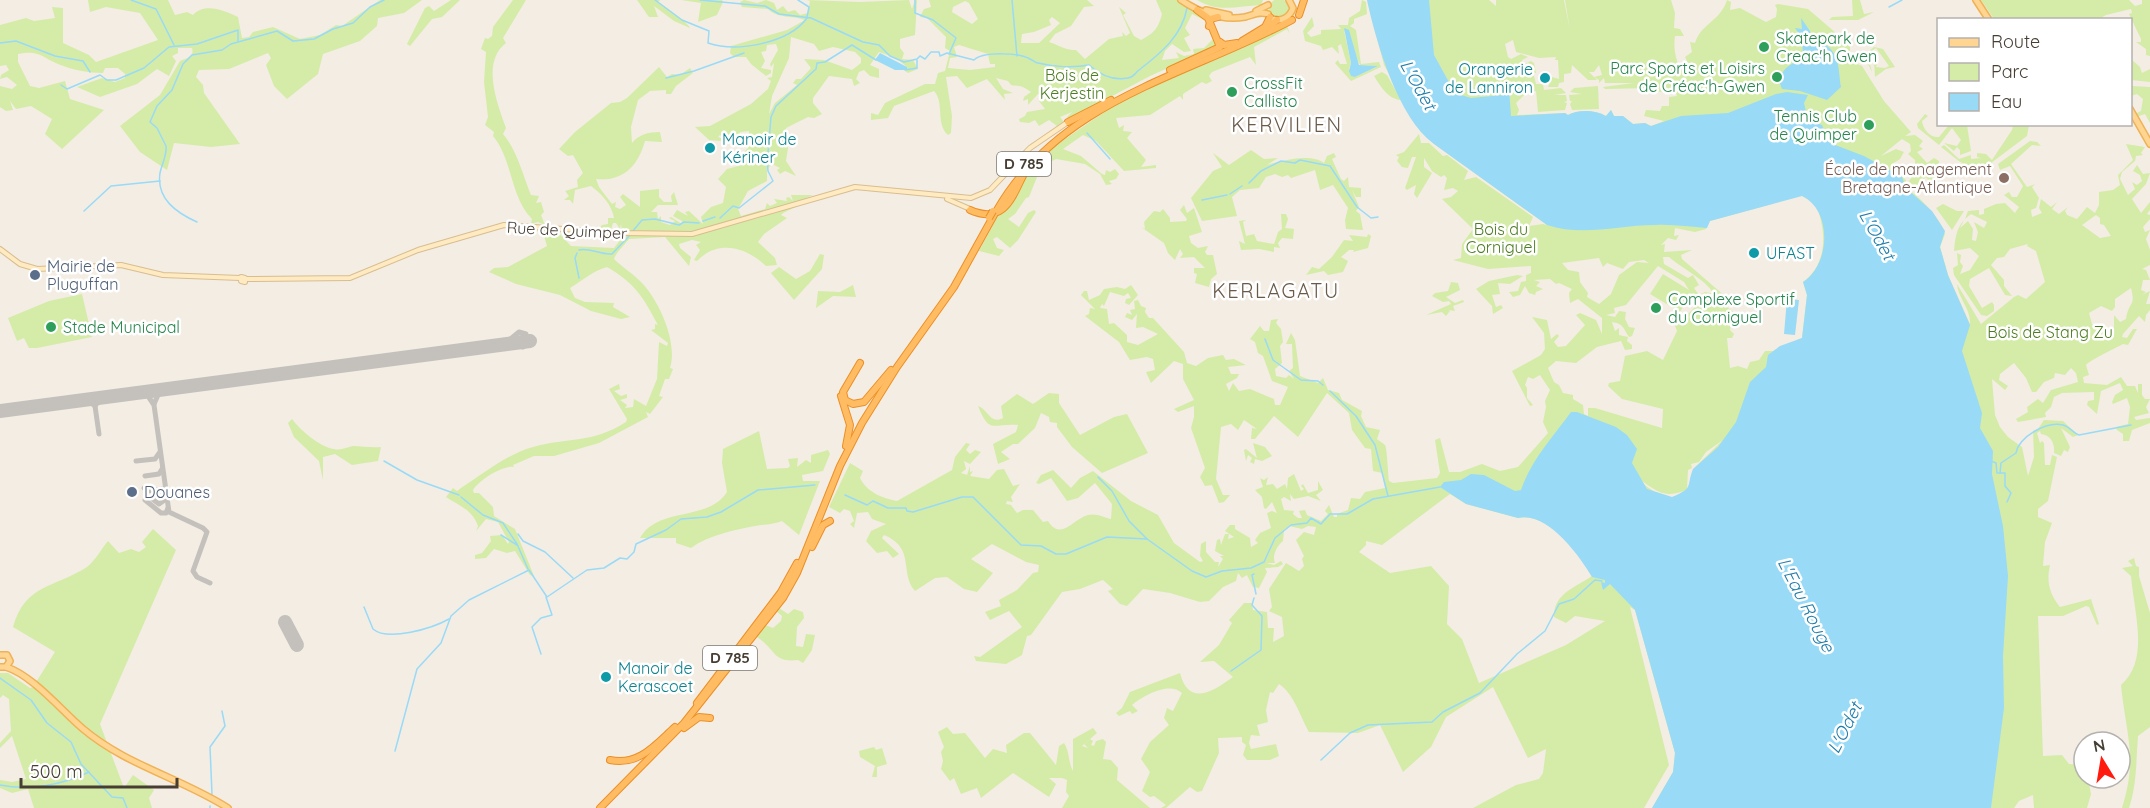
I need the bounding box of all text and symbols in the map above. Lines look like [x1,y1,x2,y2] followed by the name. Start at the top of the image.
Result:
[1937,18,2132,126] legend
[1776,28,1877,66] place label: Skatepark de Creac'h Gwen
[1991,30,2040,53] text: Route
[1757,40,1771,54] marker: Skatepark de Creac'h Gwen
[1395,55,1443,116] water label: L'Odet
[1610,58,1765,96] place label: Parc Sports et Loisirs de Créac'h-Gwen
[1445,59,1533,97] place label: Orangerie de Lanniron
[1991,60,2028,83] text: Parc
[1040,65,1104,103] park label: Bois de Kerjestin
[1770,70,1784,84] marker: Parc Sports et Loisirs de Créac'h-Gwen
[1538,71,1552,85] marker: Orangerie de Lanniron
[1244,73,1303,111] place label: CrossFit Callisto
[1225,85,1239,99] marker: CrossFit Callisto
[1991,90,2022,113] text: Eau
[1769,106,1857,144] place label: Tennis Club de Quimper
[1231,112,1343,137] district label: KERVILIEN
[1862,118,1876,132] marker: Tennis Club de Quimper
[722,129,797,167] place label: Manoir de Kériner
[703,141,717,155] marker: Manoir de Kériner
[997,152,1051,176] road number: D 785
[1825,159,1992,197] place label: École de management Bretagne-Atlantique
[1997,171,2011,185] marker: École de management Bretagne-Atlantique
[1854,205,1902,266] water label: L'Odet
[506,217,628,243] street label: Rue de Quimper
[1466,219,1536,257] park label: Bois du Corniguel
[1766,243,1815,263] place label: UFAST
[1747,246,1761,260] marker: UFAST
[47,256,119,294] place label: Mairie de Pluguffan
[28,268,42,282] marker: Mairie de Pluguffan
[1212,278,1340,303] district label: KERLAGATU
[1668,289,1795,327] place label: Complexe Sportif du Corniguel
[1649,301,1663,315] marker: Complexe Sportif du Corniguel
[63,317,180,337] place label: Stade Municipal
[44,320,58,334] marker: Stade Municipal
[1987,322,2113,342] park label: Bois de Stang Zu
[144,482,210,502] place label: Douanes
[125,485,139,499] marker: Douanes
[1773,554,1840,657] water label: L'Eau Rouge
[703,646,757,670] road number: D 785
[618,658,693,696] place label: Manoir de Kerascoet
[599,670,613,684] marker: Manoir de Kerascoet
[1822,697,1868,757] water label: L'Odet
[2072,730,2132,790] north arrow
[2091,734,2107,756] text: N
[21,751,177,789] scale bar
[30,760,83,783] text: 500 m

